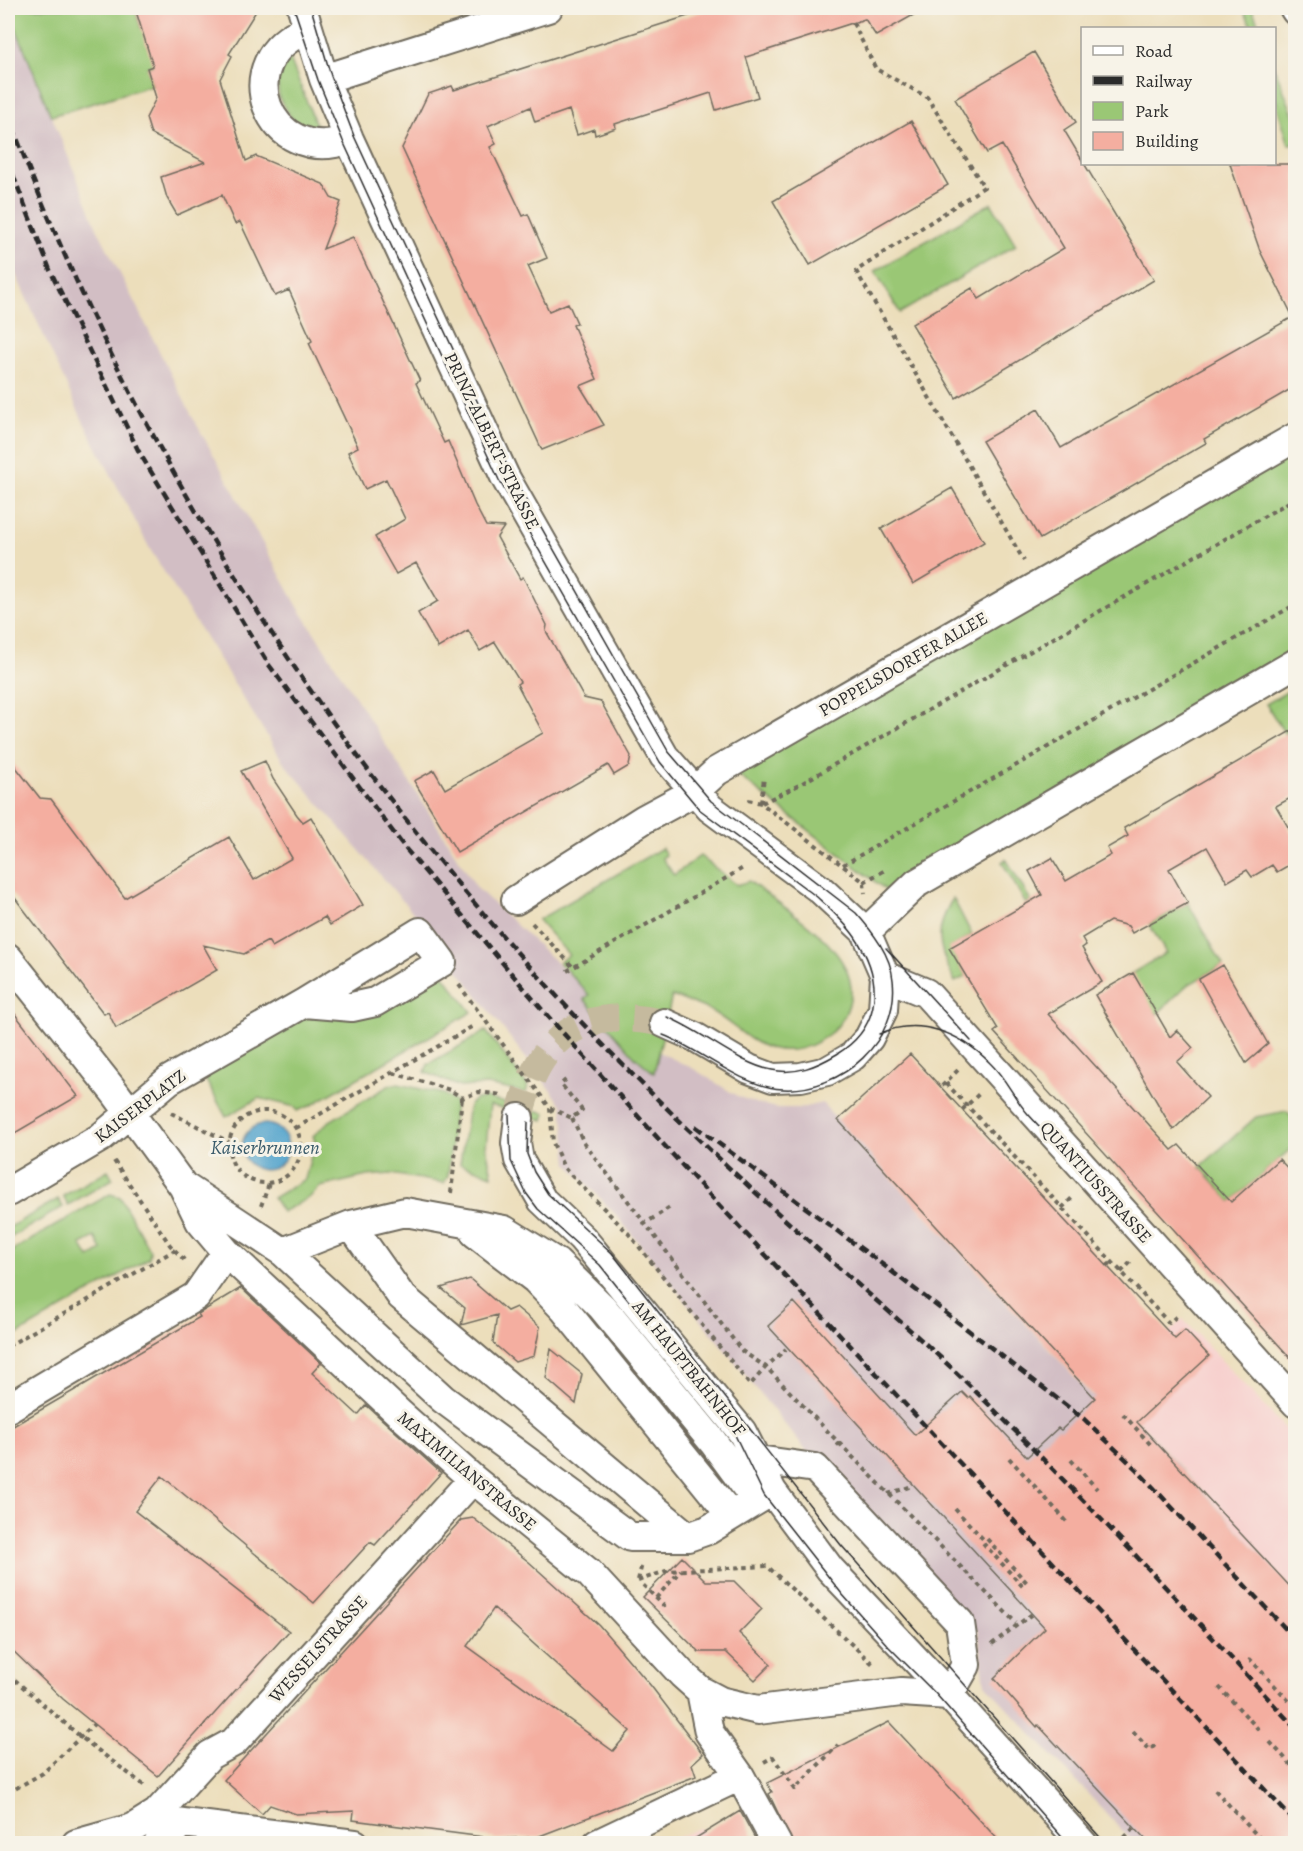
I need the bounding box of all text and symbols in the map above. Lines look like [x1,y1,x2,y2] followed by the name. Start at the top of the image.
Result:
[1081,27,1276,165] legend
[1135,39,1173,63] text: Road
[1135,69,1193,93] text: Railway
[1135,99,1169,123] text: Park
[1135,129,1199,153] text: Building
[439,348,545,534] street label: PRINZ-ALBERT-STRASSE
[814,606,992,722] street label: POPPELSDORFER ALLEE
[89,1064,191,1148] street label: KAISERPLATZ
[1035,1116,1157,1248] street label: QUANTIUSSTRASSE
[210,1134,320,1161] water label: Kaiserbrunnen
[626,1294,751,1441] street label: AM HAUPTBAHNHOF
[392,1406,542,1536] street label: MAXIMILIANSTRASSE
[263,1590,373,1709] street label: WESSELSTRASSE

